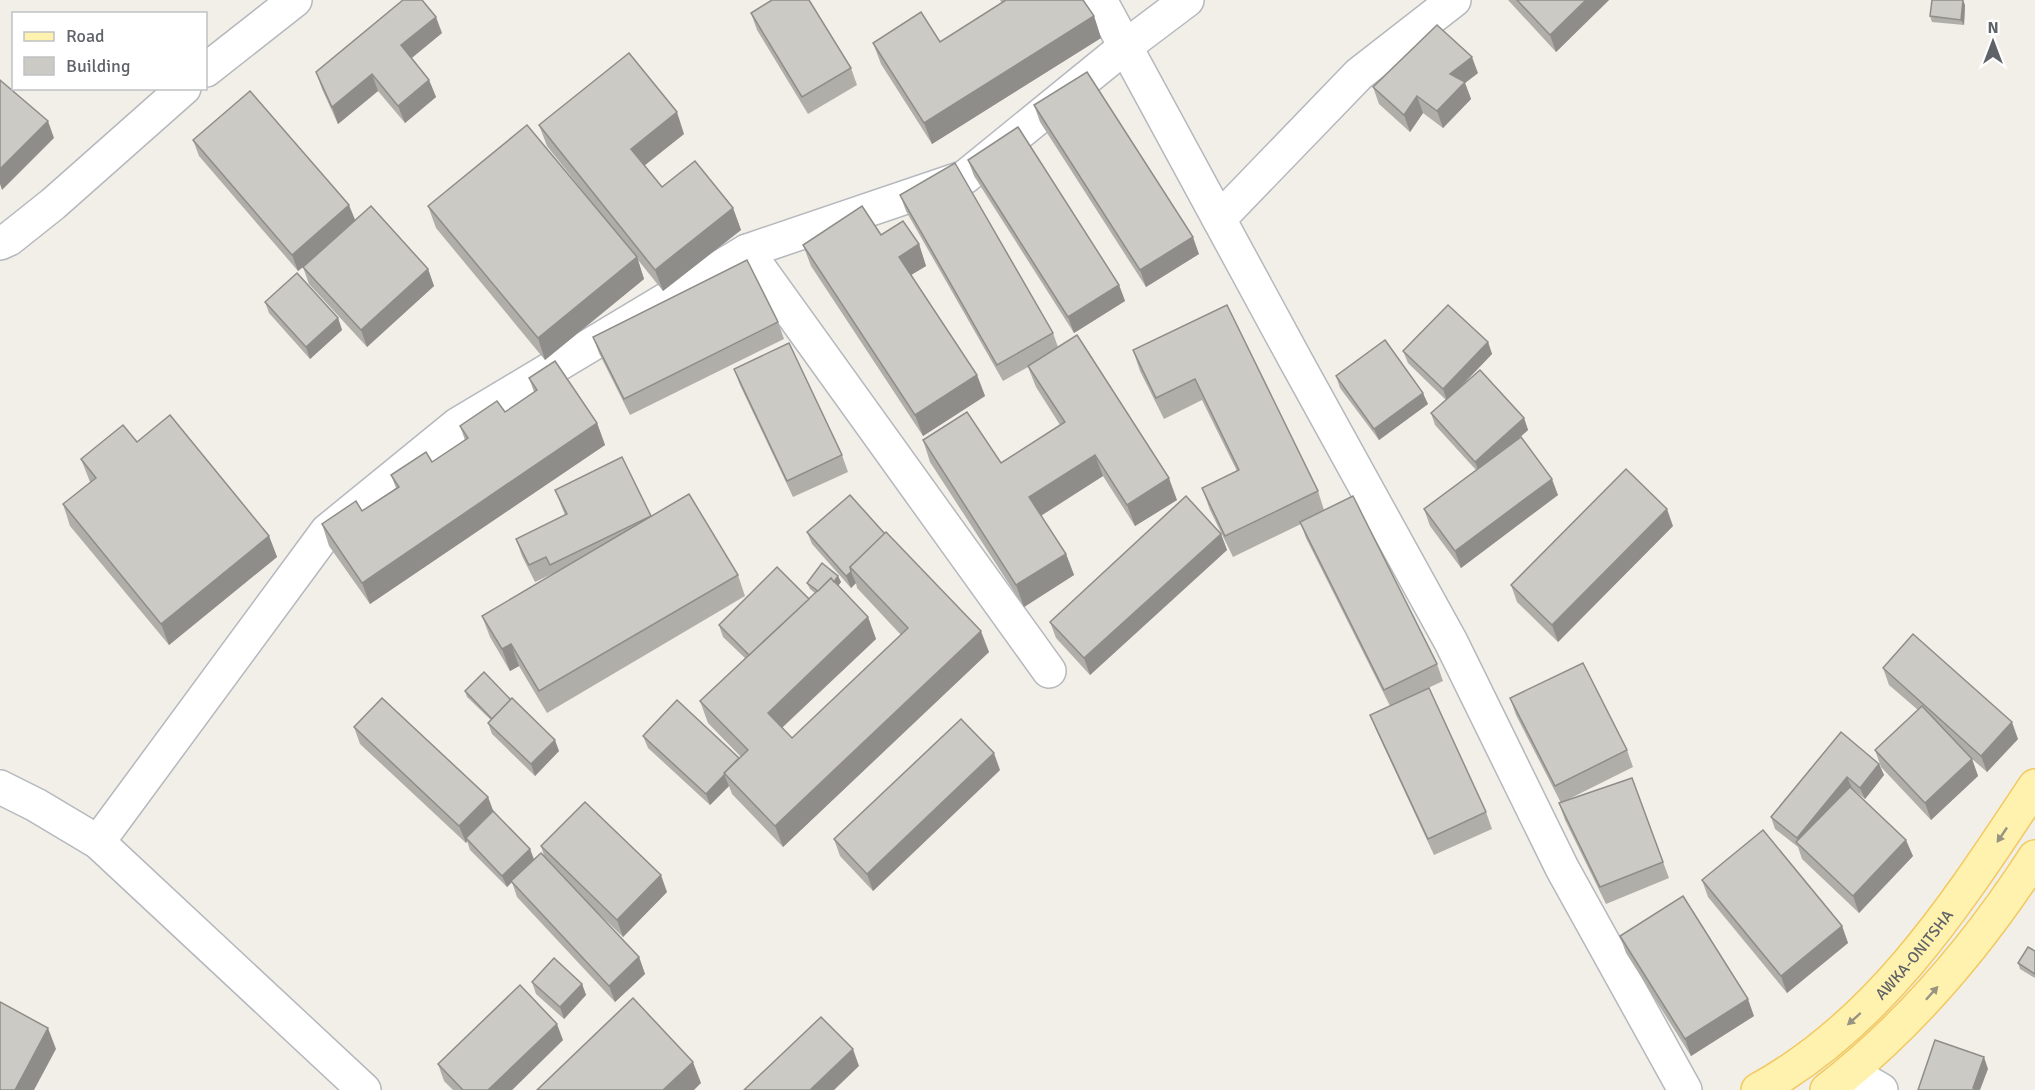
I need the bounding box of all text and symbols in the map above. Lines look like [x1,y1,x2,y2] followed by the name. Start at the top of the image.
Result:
[12,12,207,90] legend
[1963,12,2023,72] north arrow
[1987,18,1999,38] text: N
[66,25,105,47] text: Road
[66,55,130,77] text: Building
[1997,827,2008,843] one-way arrow
[1871,906,1958,1004] street label: AWKA-ONITSHA
[1925,986,1938,1001] one-way arrow
[1847,1012,1862,1026] one-way arrow

